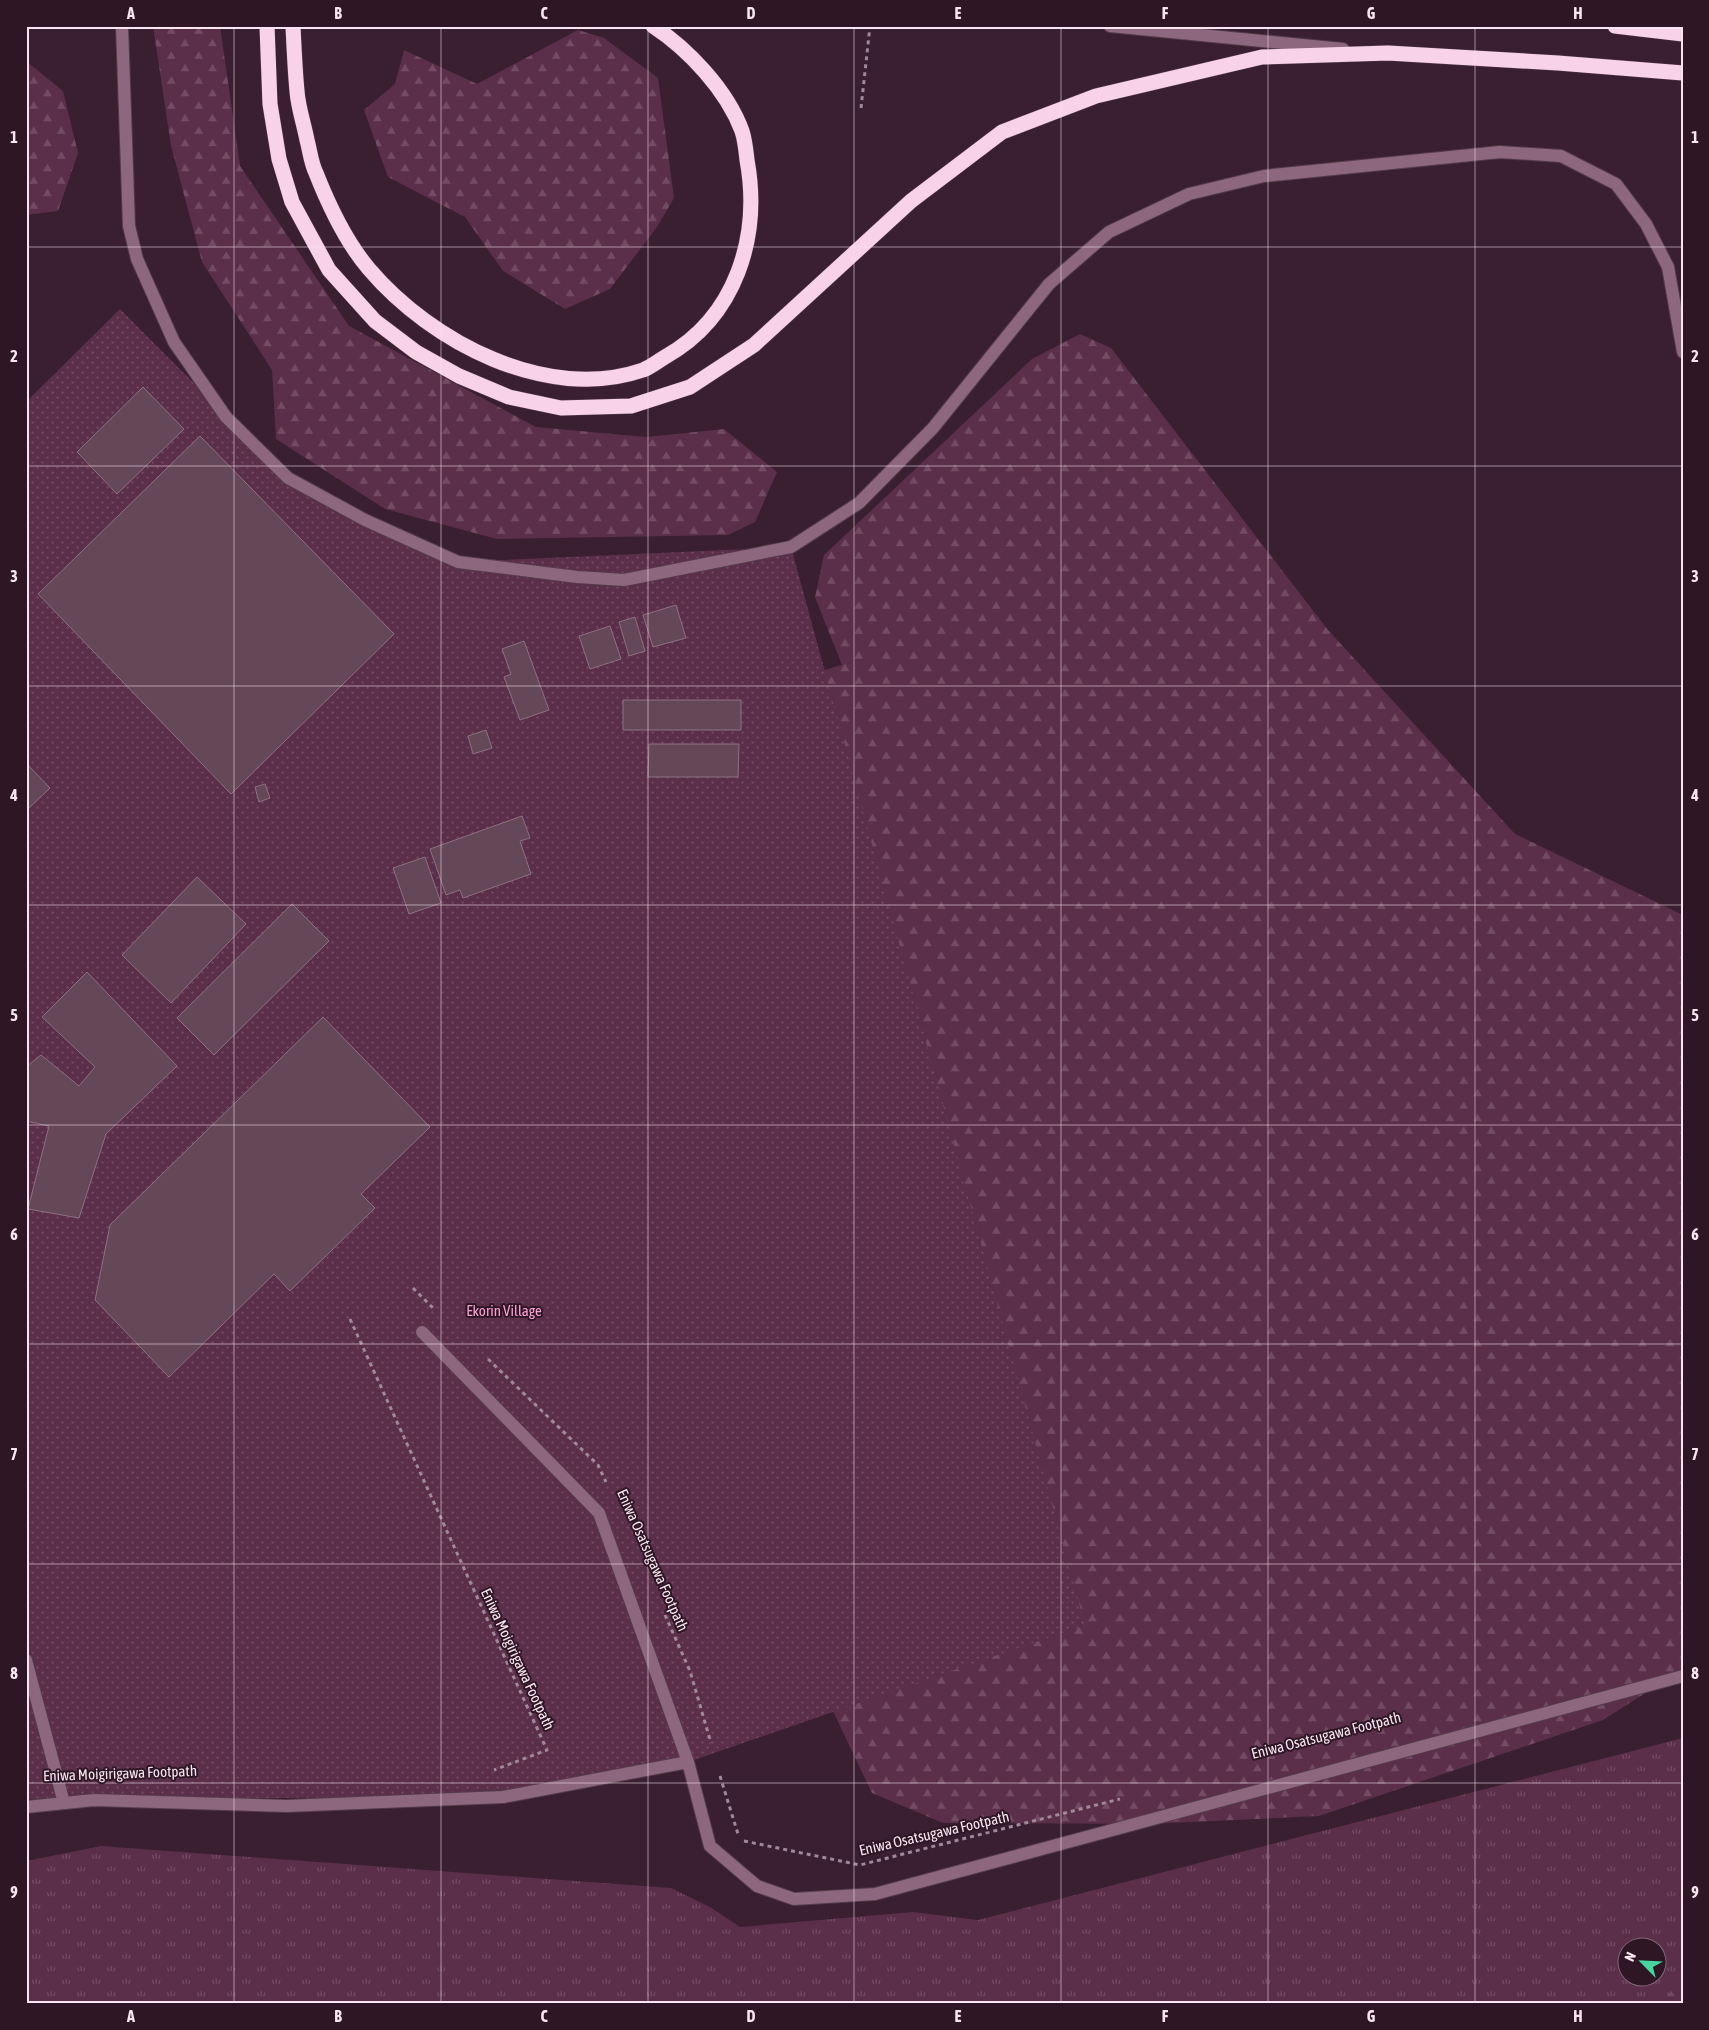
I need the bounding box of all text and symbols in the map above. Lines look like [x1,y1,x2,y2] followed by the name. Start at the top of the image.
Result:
[126,4,135,22] text: A
[334,4,342,22] text: B
[540,4,548,22] text: C
[747,4,756,22] text: D
[955,4,962,22] text: E
[1162,4,1169,22] text: F
[1367,4,1376,22] text: G
[1573,4,1583,22] text: H
[10,128,18,146] text: 1
[1691,128,1699,146] text: 1
[10,347,18,365] text: 2
[1691,347,1699,365] text: 2
[10,567,18,585] text: 3
[1691,567,1699,585] text: 3
[9,786,18,804] text: 4
[1690,786,1699,804] text: 4
[10,1006,18,1024] text: 5
[1691,1006,1699,1024] text: 5
[10,1225,18,1243] text: 6
[1691,1225,1699,1243] text: 6
[466,1302,542,1319] park label: Ekorin Village
[10,1445,18,1463] text: 7
[1691,1445,1699,1463] text: 7
[614,1486,692,1634] street label: Eniwa Osatsugawa Footpath
[478,1586,558,1732] street label: Eniwa Moigirigawa Footpath
[10,1664,18,1682] text: 8
[1691,1664,1699,1682] text: 8
[1249,1708,1403,1762] street label: Eniwa Osatsugawa Footpath
[43,1762,197,1784] street label: Eniwa Moigirigawa Footpath
[857,1807,1011,1859] street label: Eniwa Osatsugawa Footpath
[10,1883,18,1901] text: 9
[1691,1883,1699,1901] text: 9
[1616,1938,1666,1988] north arrow
[1621,1950,1639,1964] text: N
[126,2007,135,2025] text: A
[334,2007,342,2025] text: B
[540,2007,548,2025] text: C
[747,2007,756,2025] text: D
[955,2007,962,2025] text: E
[1162,2007,1169,2025] text: F
[1367,2007,1376,2025] text: G
[1573,2007,1583,2025] text: H

